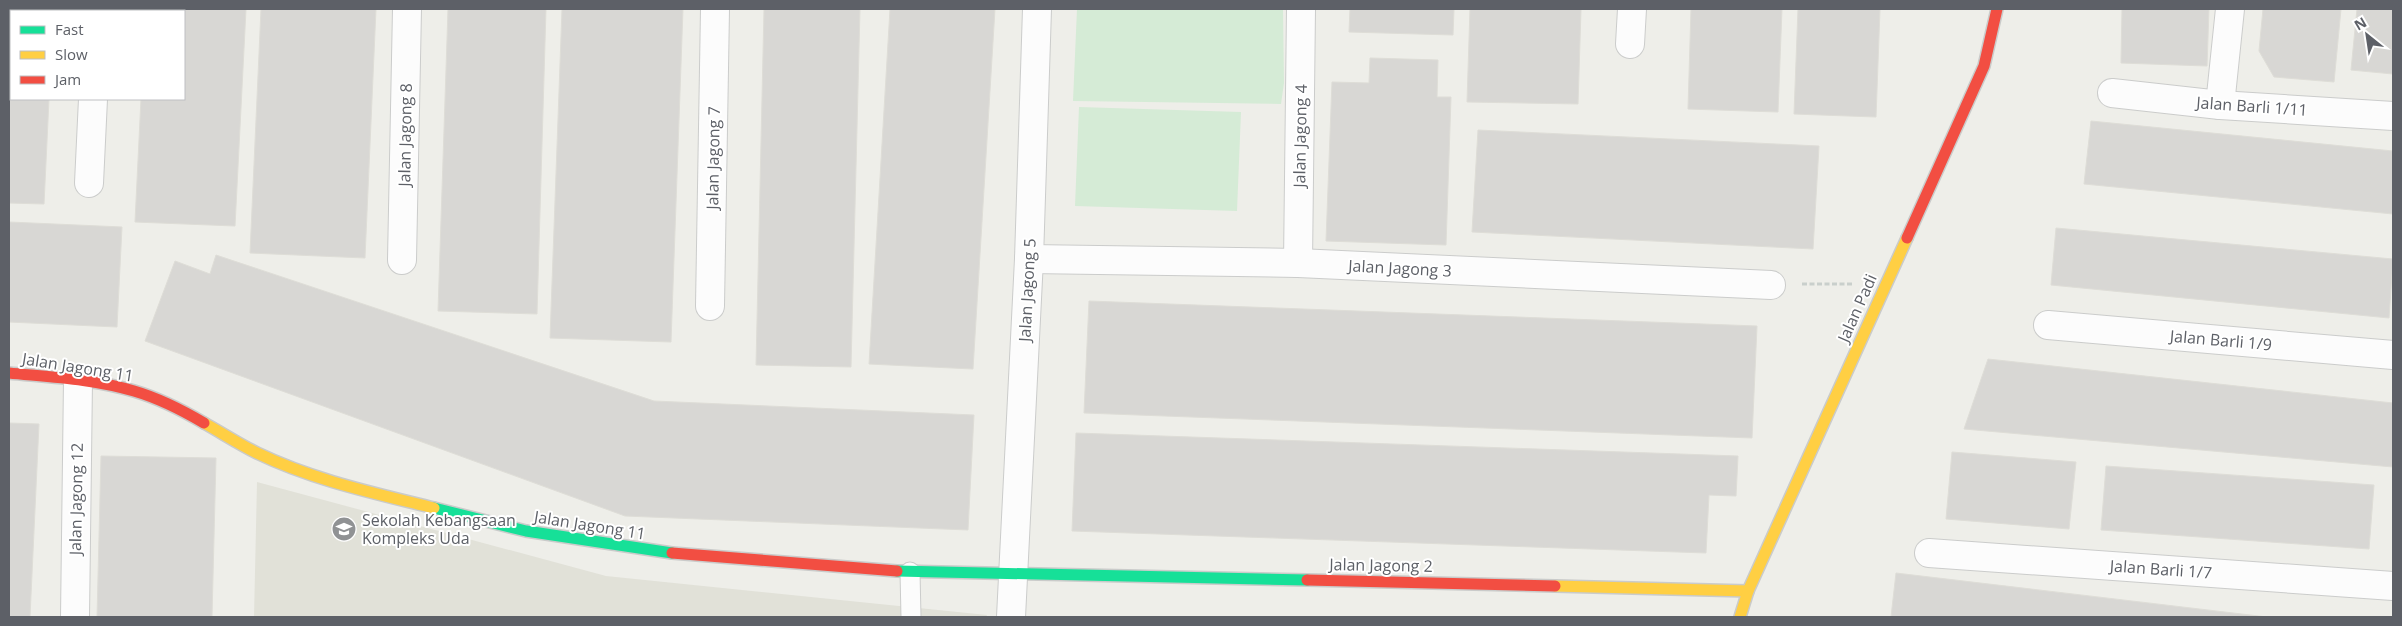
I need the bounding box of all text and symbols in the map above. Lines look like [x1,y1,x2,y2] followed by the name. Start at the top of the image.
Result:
[10,10,185,100] legend
[2342,10,2392,60] north arrow
[2351,12,2370,34] text: N
[55,19,84,39] text: Fast
[55,44,88,64] text: Slow
[53,69,81,89] text: Jam
[393,83,417,189] street label: Jalan Jagong 8
[1288,84,1312,190] street label: Jalan Jagong 4
[2194,91,2308,121] street label: Jalan Barli 1/11
[701,106,725,212] street label: Jalan Jagong 7
[1013,238,1041,344] street label: Jalan Jagong 5
[1346,254,1452,282] street label: Jalan Jagong 3
[1831,270,1882,347] street label: Jalan Padi
[2167,324,2273,355] street label: Jalan Barli 1/9
[19,347,135,387] street label: Jalan Jagong 11
[64,443,88,557] street label: Jalan Jagong 12
[531,505,647,545] street label: Jalan Jagong 11
[362,509,516,549] place label: Sekolah Kebangsaan Kompleks Uda
[331,516,357,542] school or university icon: Sekolah Kebangsaan Kompleks Uda
[1327,553,1433,577] street label: Jalan Jagong 2
[2107,554,2213,584] street label: Jalan Barli 1/7

